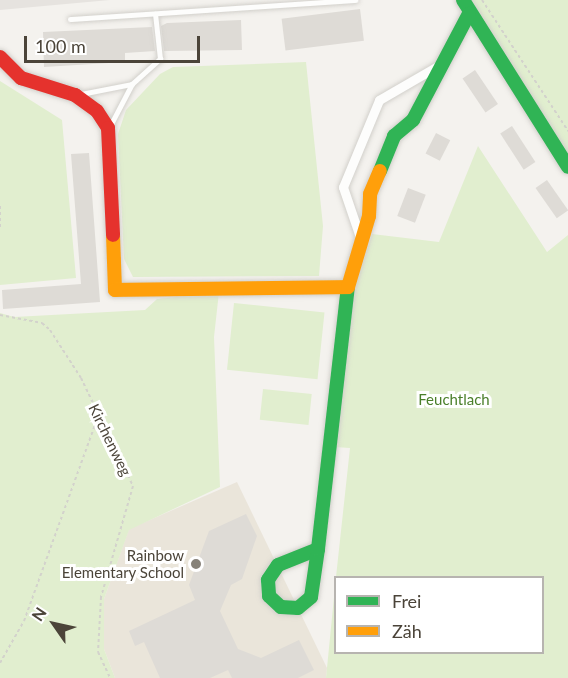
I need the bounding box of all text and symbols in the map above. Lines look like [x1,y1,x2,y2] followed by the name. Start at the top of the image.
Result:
[27,24,202,62] scale bar
[35,35,86,57] text: 100 m
[418,391,490,409] park label: Feuchtlach
[85,401,135,479] street label: Kirchenweg
[61,546,184,581] place label: Rainbow Elementary School
[189,557,203,571] marker: Rainbow Elementary School
[334,576,544,654] legend
[392,590,421,612] text: Frei
[24,594,84,654] north arrow
[27,603,50,624] text: N
[392,620,422,642] text: Zäh

